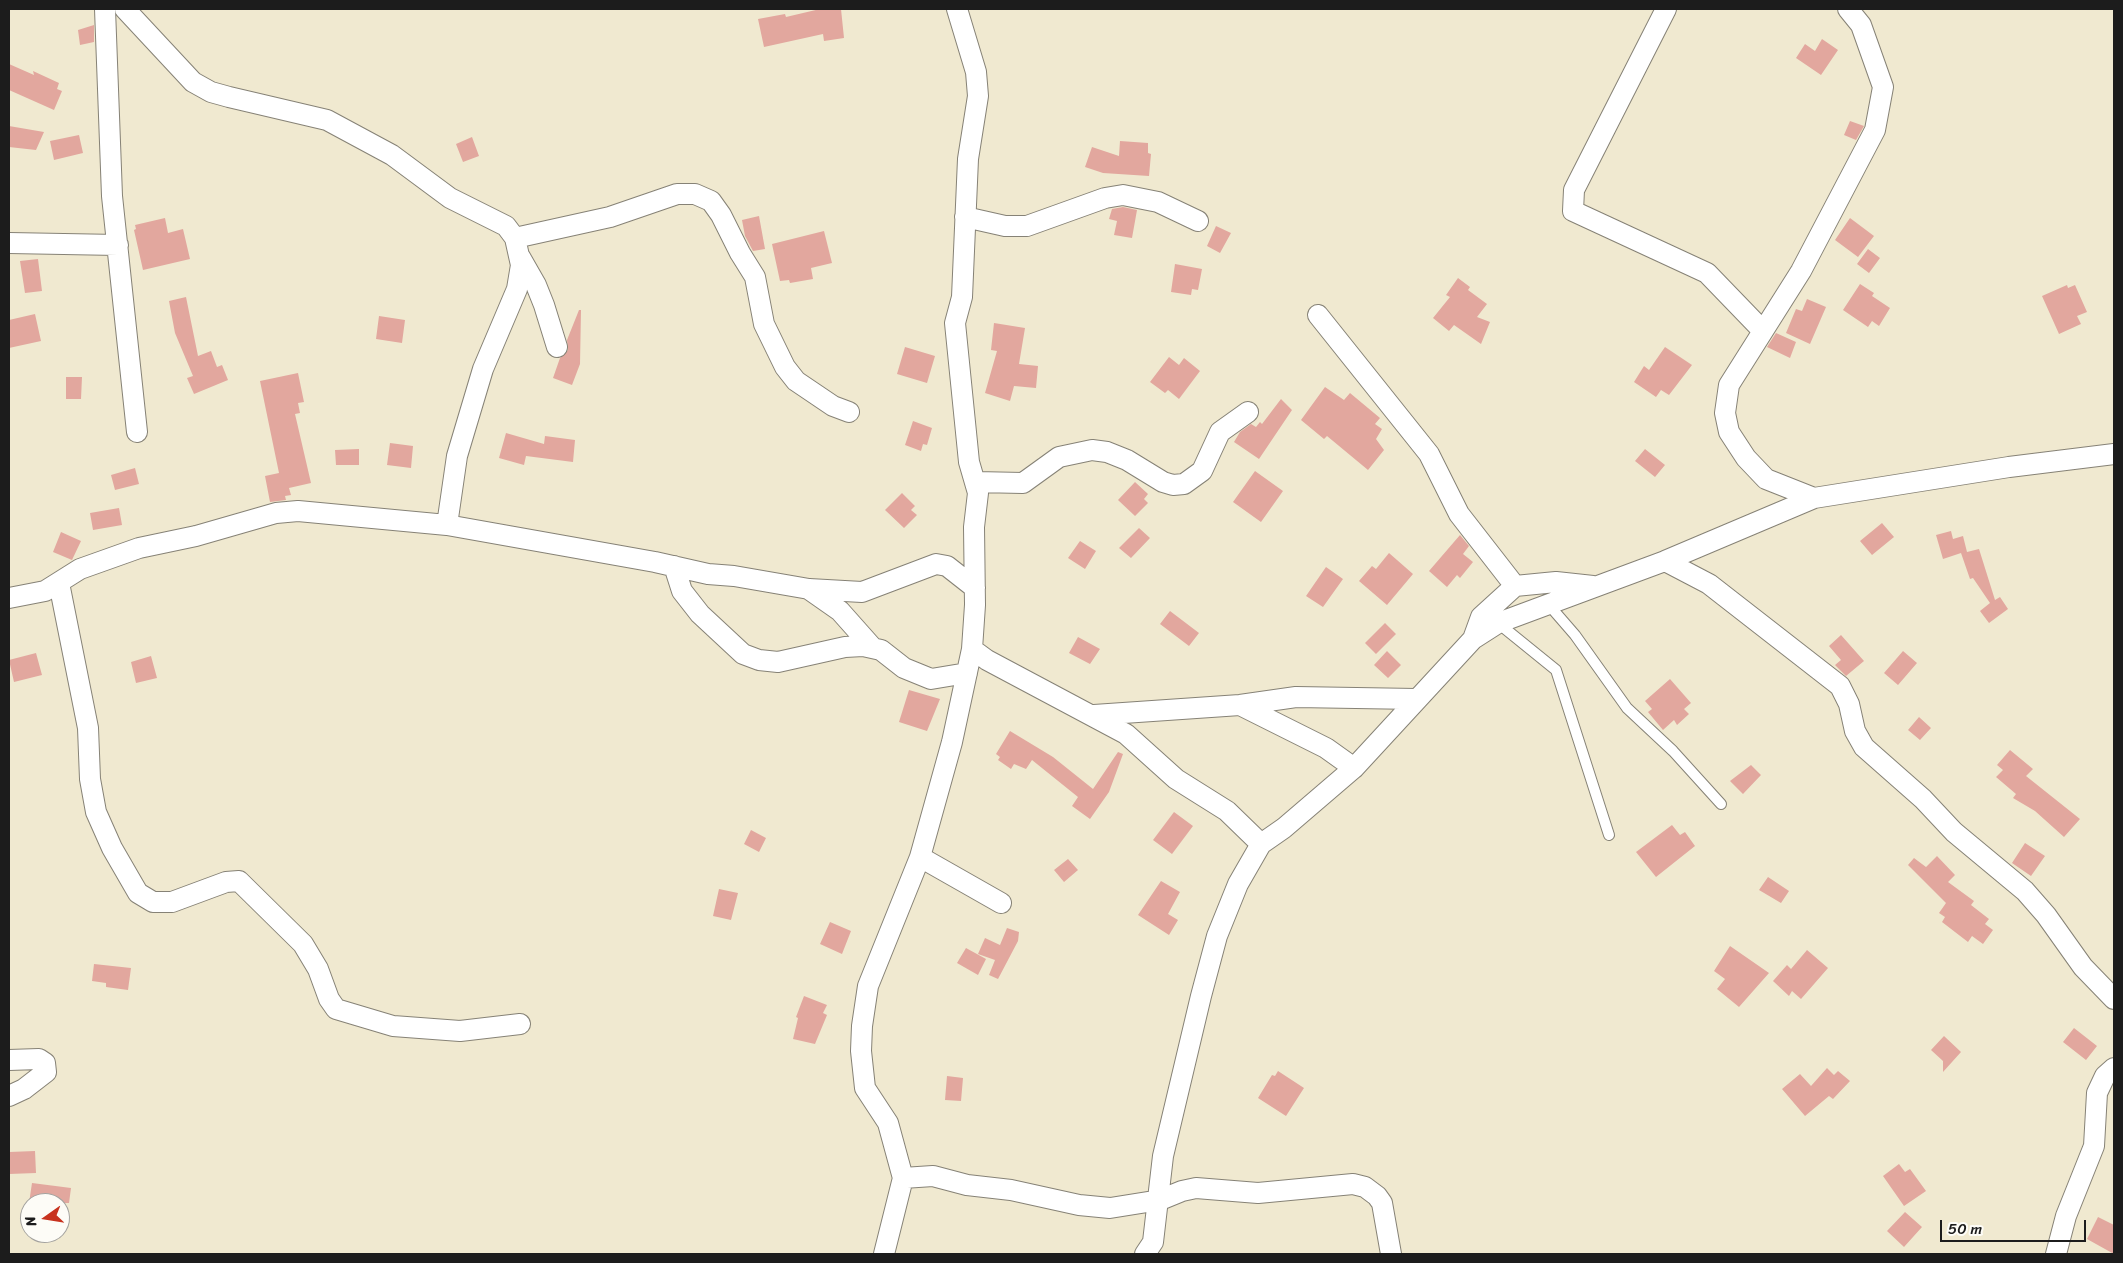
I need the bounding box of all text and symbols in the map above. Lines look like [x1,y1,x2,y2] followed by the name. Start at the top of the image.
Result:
[20,1193,70,1243] north arrow
[1943,1210,2089,1242] scale bar
[18,1214,44,1229] text: N
[1948,1216,1982,1242] text: 50 m

